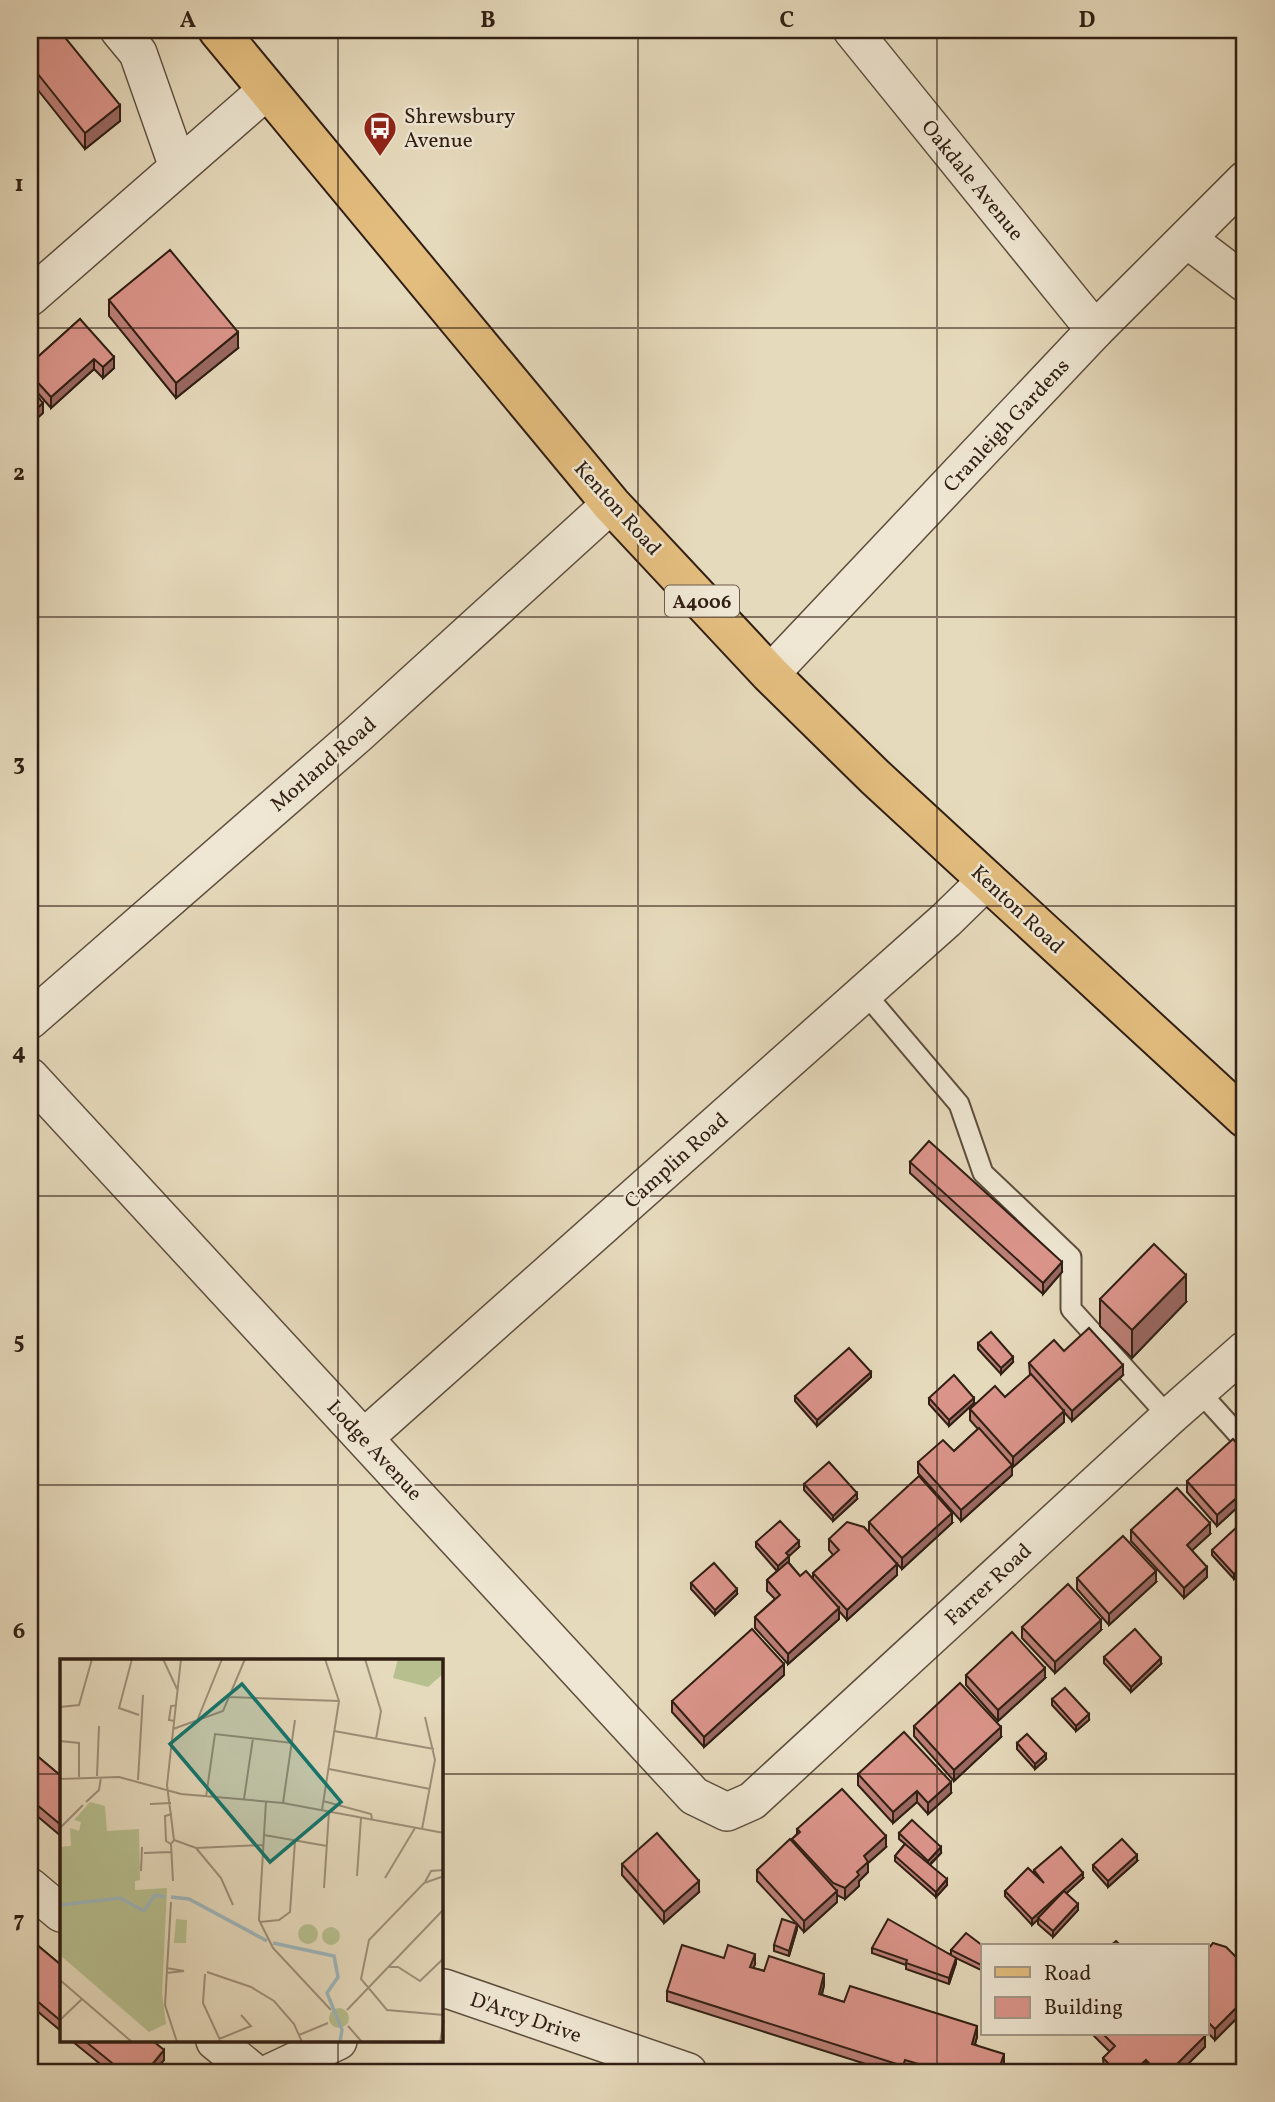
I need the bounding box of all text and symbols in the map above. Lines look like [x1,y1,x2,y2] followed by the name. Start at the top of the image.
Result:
[180,5,196,37] text: A
[480,5,496,37] text: B
[780,5,794,37] text: C
[1079,5,1096,37] text: D
[404,103,516,156] place label: Shrewsbury Avenue
[361,109,399,158] bus stop icon: Shrewsbury Avenue
[914,114,1030,248] street label: Oakdale Avenue
[14,169,24,201] text: 1
[937,353,1077,499] street label: Cranleigh Gardens
[567,455,667,563] street label: Kenton Road
[13,458,25,490] text: 2
[665,586,739,616] road number: A4006
[265,711,383,819] street label: Morland Road
[13,748,25,780] text: 3
[964,859,1070,961] street label: Kenton Road
[12,1037,26,1069] text: 4
[618,1106,736,1216] street label: Camplin Road
[13,1326,25,1358] text: 5
[320,1394,428,1508] street label: Lodge Avenue
[939,1537,1039,1633] street label: Farrer Road
[13,1616,25,1648] text: 6
[60,1659,443,2042] inset map
[14,1905,25,1937] text: 7
[981,1944,1208,2036] legend
[1044,1960,1091,1989] text: Road
[466,1986,585,2051] street label: D'Arcy Drive
[1044,1994,1123,2023] text: Building

